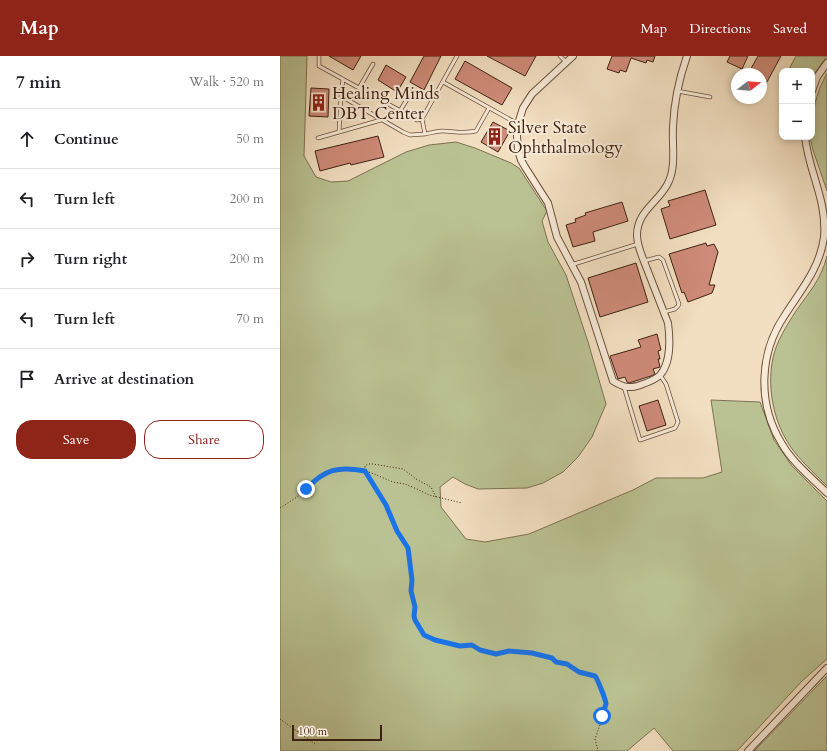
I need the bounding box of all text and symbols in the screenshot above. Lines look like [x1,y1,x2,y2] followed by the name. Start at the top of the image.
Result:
[20,15,59,41] text: Map
[641,19,667,38] text: Map
[689,19,751,38] text: Directions
[773,19,807,38] text: Saved
[731,68,767,104] north arrow
[779,68,815,140] map controls
[779,68,815,104] button: +
[16,71,61,94] text: 7 min
[189,73,264,91] text: Walk · 520 m
[332,82,440,125] place label: Healing Minds DBT Center
[309,93,329,113] building icon: Healing Minds DBT Center
[779,104,815,140] button: −
[508,116,623,159] place label: Silver State Ophthalmology
[485,127,505,147] building icon: Silver State Ophthalmology
[16,128,38,150] icon: ahead
[54,129,119,149] text: Continue
[236,130,264,148] text: 50 m
[16,188,38,210] icon: left
[54,189,115,209] text: Turn left
[230,190,264,208] text: 200 m
[16,248,38,270] icon: right
[54,249,127,269] text: Turn right
[230,250,264,268] text: 200 m
[16,308,38,330] icon: left
[54,309,115,329] text: Turn left
[236,310,264,328] text: 70 m
[16,368,38,390] icon: arrive
[54,369,194,389] text: Arrive at destination
[16,420,136,459] button: Save
[144,420,264,459] button: Share
[297,480,315,498] route end
[593,707,611,725] route start
[292,723,382,742] scale bar
[298,724,327,739] text: 100 m

